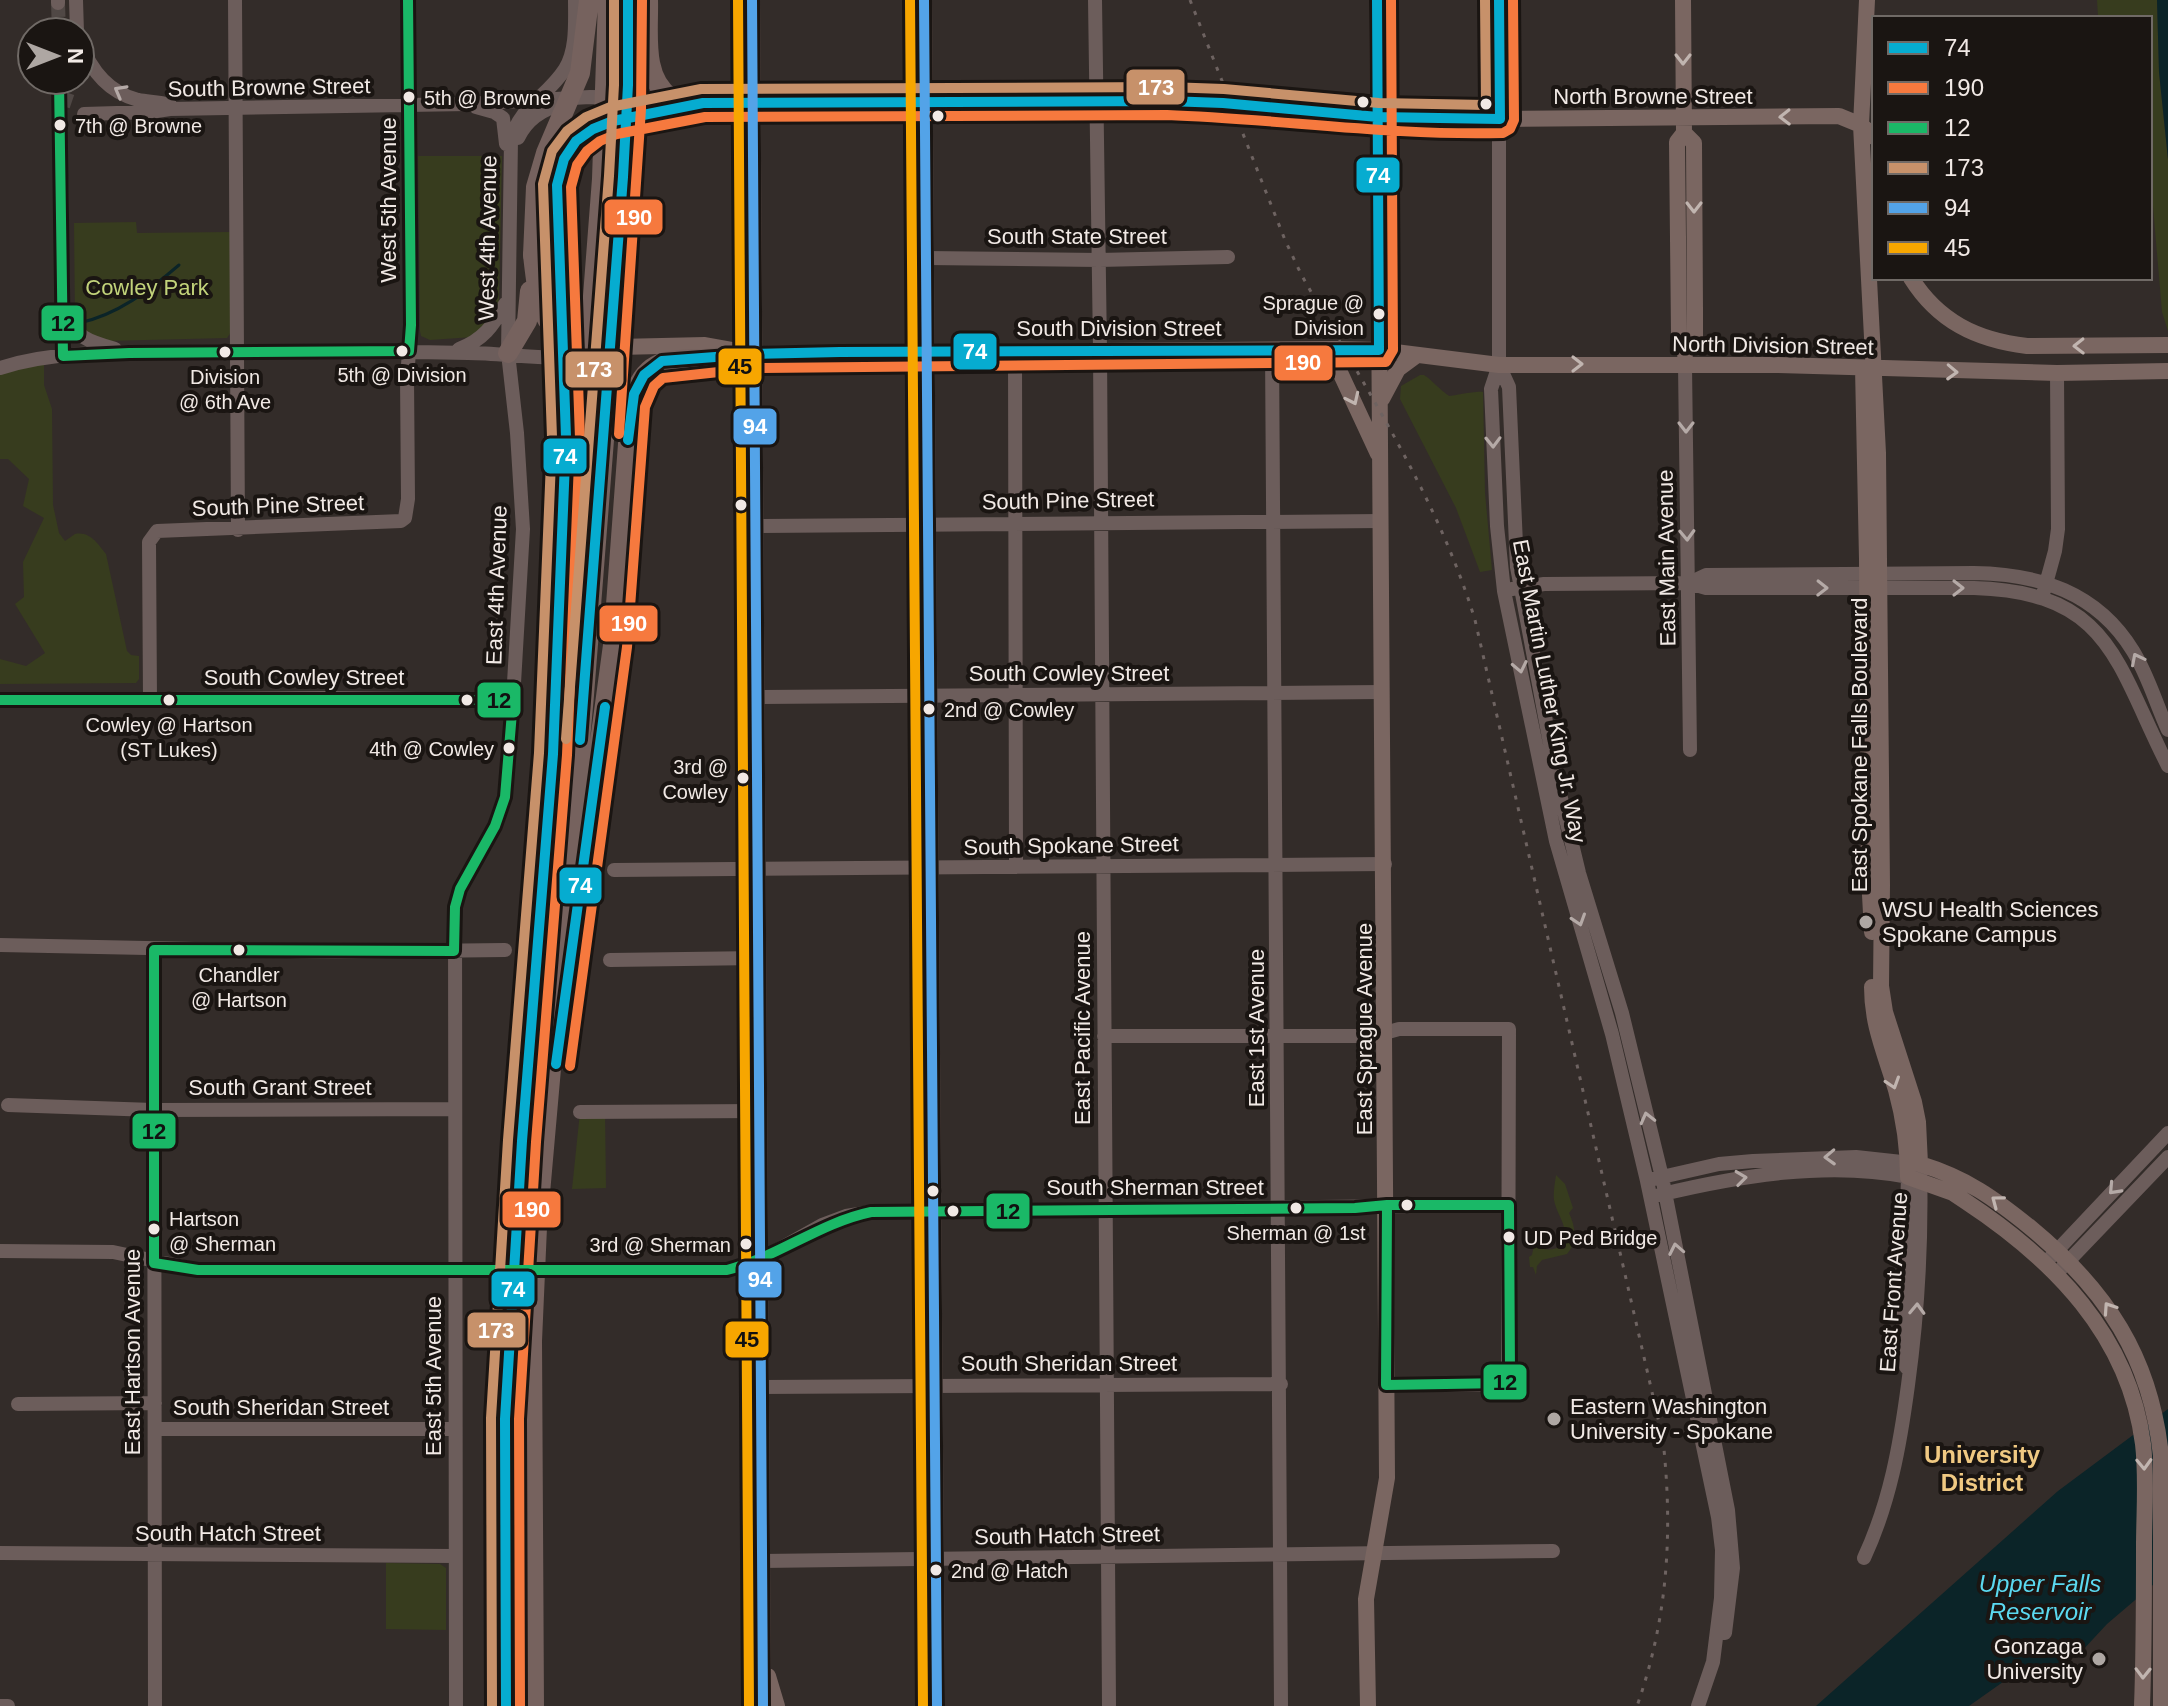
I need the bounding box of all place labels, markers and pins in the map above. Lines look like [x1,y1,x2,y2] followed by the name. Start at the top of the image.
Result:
[424,87,551,109] place label: 5th @ Browne
[401,89,417,105] marker: 5th @ Browne
[1355,94,1371,110] unlabelled marker
[1478,96,1494,112] unlabelled marker
[930,108,946,124] unlabelled marker
[75,115,202,137] place label: 7th @ Browne
[52,117,68,133] marker: 7th @ Browne
[1263,292,1364,339] place label: Sprague @ Division
[1371,306,1387,322] marker: Sprague @ Division
[394,343,410,359] marker: 5th @ Division
[217,344,233,360] marker: Division @ 6th Ave
[337,364,467,386] place label: 5th @ Division
[179,366,271,413] place label: Division @ 6th Ave
[733,497,749,513] unlabelled marker
[161,692,177,708] marker: Cowley @ Hartson (ST Lukes)
[459,692,475,708] unlabelled marker
[944,699,1074,721] place label: 2nd @ Cowley
[921,701,937,717] marker: 2nd @ Cowley
[85,714,253,761] place label: Cowley @ Hartson (ST Lukes)
[369,738,494,760] place label: 4th @ Cowley
[501,740,517,756] marker: 4th @ Cowley
[662,756,728,803] place label: 3rd @ Cowley
[735,770,751,786] marker: 3rd @ Cowley
[1882,897,2098,947] place label: WSU Health Sciences Spokane Campus
[1857,913,1875,931] marker: WSU Health Sciences Spokane Campus
[231,942,247,958] marker: Chandler @ Hartson
[191,964,287,1011] place label: Chandler @ Hartson
[925,1183,941,1199] unlabelled marker
[1399,1197,1415,1213] unlabelled marker
[1288,1200,1304,1216] marker: Sherman @ 1st
[945,1203,961,1219] unlabelled marker
[169,1208,276,1255] place label: Hartson @ Sherman
[146,1221,162,1237] marker: Hartson @ Sherman
[1226,1222,1366,1244] place label: Sherman @ 1st
[1524,1227,1657,1249] place label: UD Ped Bridge
[1501,1229,1517,1245] marker: UD Ped Bridge
[590,1234,731,1256] place label: 3rd @ Sherman
[738,1236,754,1252] marker: 3rd @ Sherman
[1570,1394,1773,1444] place label: Eastern Washington University - Spokane
[1545,1410,1563,1428] marker: Eastern Washington University - Spokane
[951,1560,1068,1582] place label: 2nd @ Hatch
[928,1562,944,1578] marker: 2nd @ Hatch
[1986,1634,2084,1684] place label: Gonzaga University
[2090,1650,2108,1668] marker: Gonzaga University

